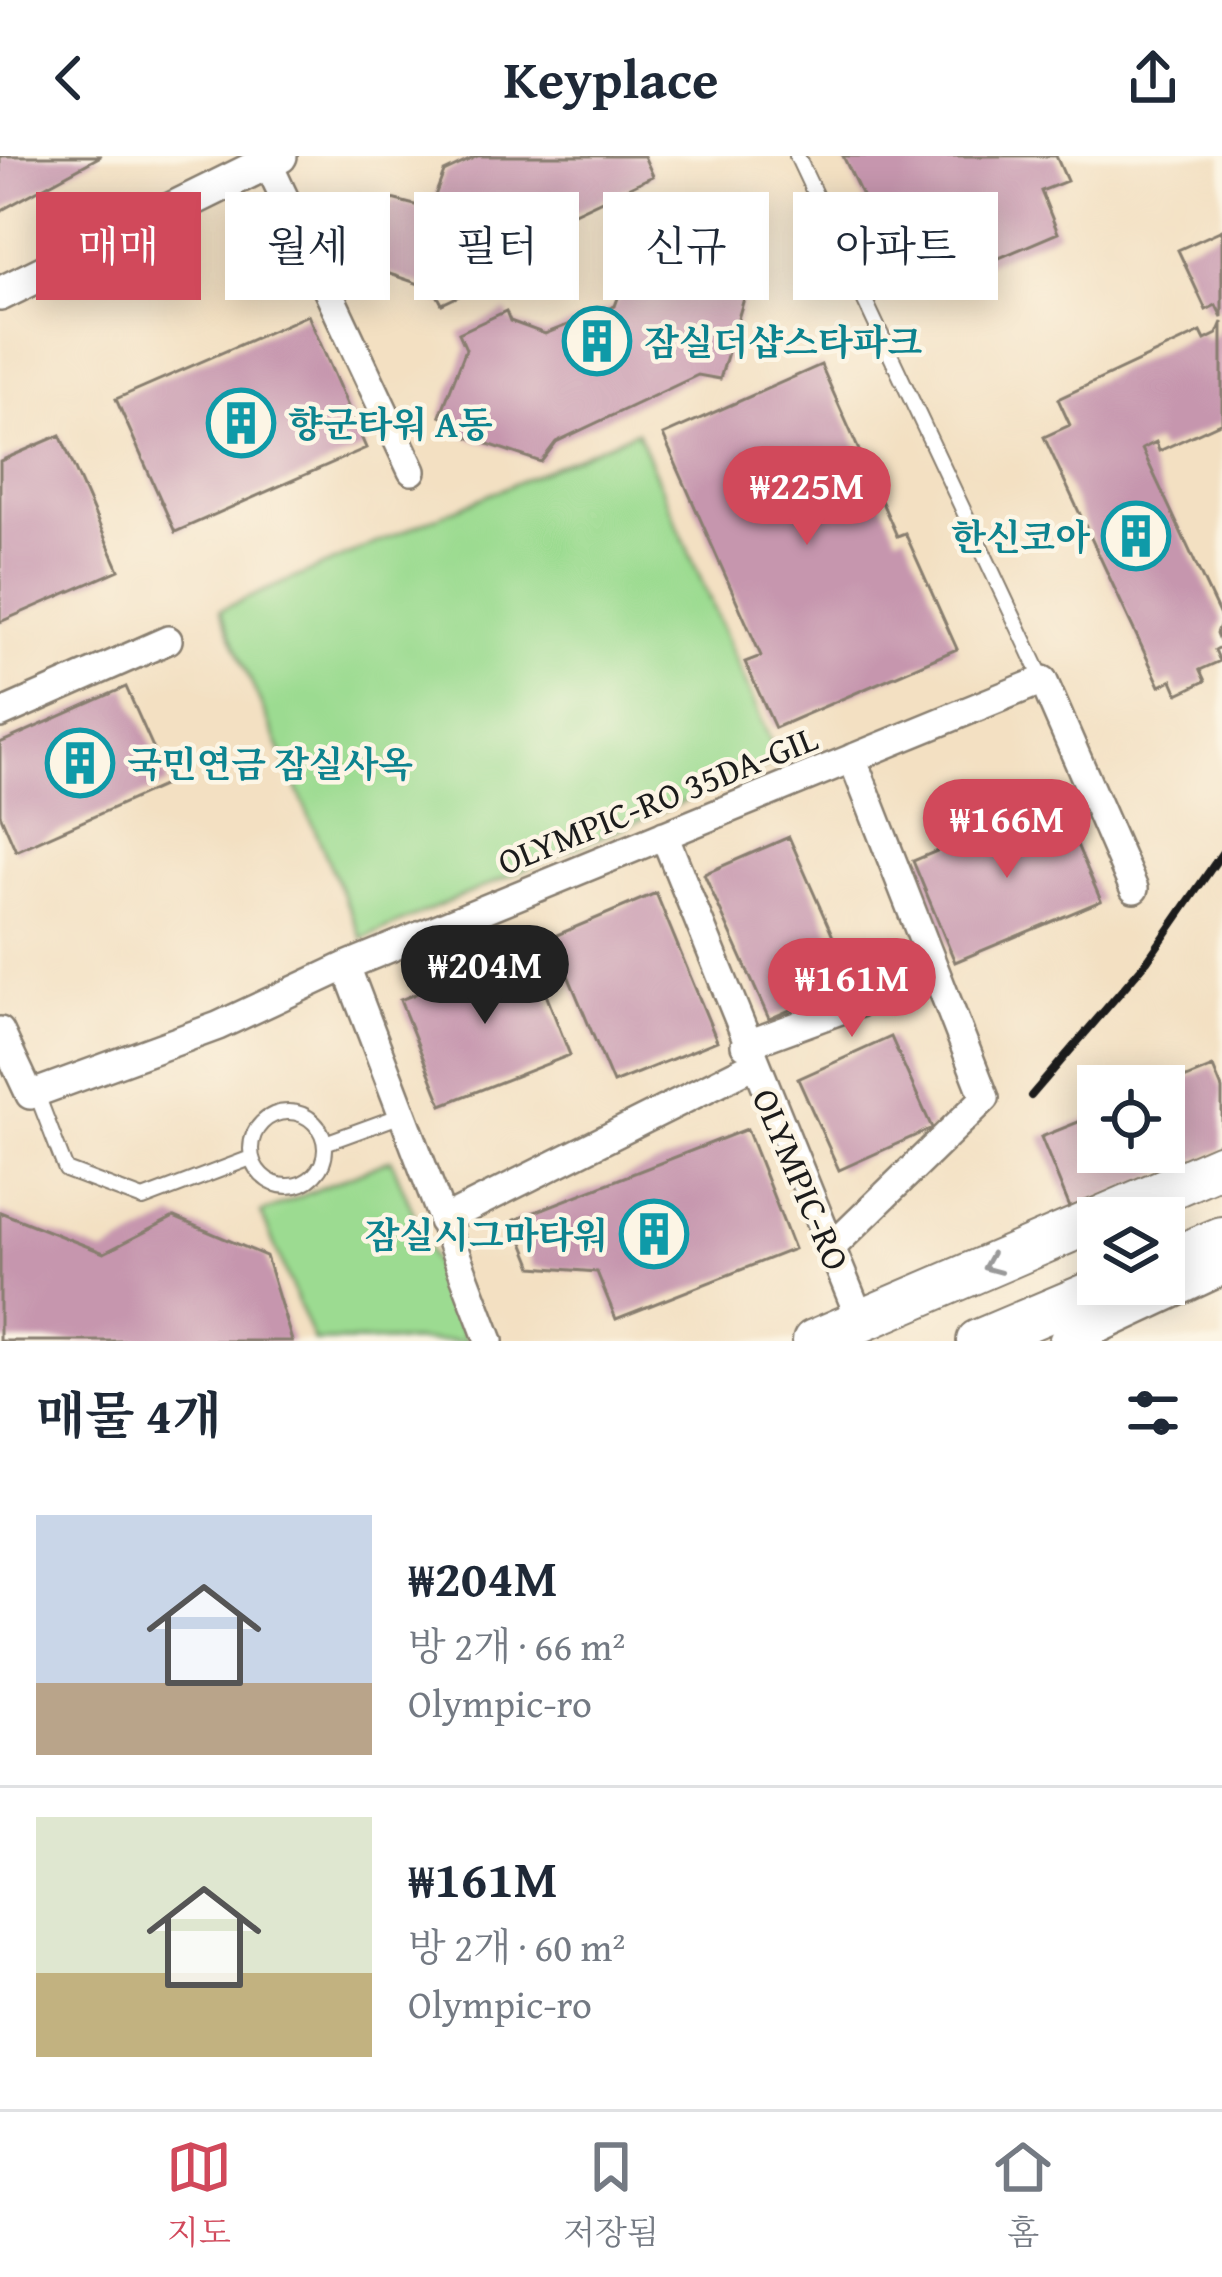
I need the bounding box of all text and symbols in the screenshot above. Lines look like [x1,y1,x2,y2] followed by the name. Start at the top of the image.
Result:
[504,39,718,118] text: Keyplace
[36,45,102,111] icon: back
[1120,45,1186,111] icon: share
[36,192,201,300] chip: 매매
[225,192,390,300] chip: 월세
[414,192,579,300] chip: 필터
[603,192,769,300] chip: 신규
[793,192,998,300] chip: 아파트
[562,306,632,376] building icon: 잠실더샵스타파크
[644,315,922,368] place label: 잠실더샵스타파크
[206,388,276,458] building icon: 향군타워 A동
[288,397,493,450] place label: 향군타워 A동
[723,446,891,548] pin: ₩225M
[750,456,864,513] text: ₩225M
[1101,501,1171,571] building icon: 한신코아
[951,510,1090,563] place label: 한신코아
[489,710,825,887] street label: OLYMPIC-RO 35DA-GIL
[45,728,115,798] building icon: 국민연금 잠실사옥
[127,737,413,790] place label: 국민연금 잠실사옥
[923,779,1091,881] pin: ₩166M
[950,789,1064,846] text: ₩166M
[401,925,569,1027] pin: ₩204M
[428,935,542,992] text: ₩204M
[768,938,936,1040] pin: ₩161M
[795,948,909,1005] text: ₩161M
[1077,1065,1185,1305] map controls
[1077,1065,1185,1173] button: locate
[740,1080,864,1278] street label: OLYMPIC-RO
[1077,1197,1185,1305] button: layers
[619,1199,689,1269] building icon: 잠실시그마타워
[365,1208,608,1261] place label: 잠실시그마타워
[981,1251,1002,1275] one-way arrow
[36,1377,221,1452] text: 매물 4개
[1120,1380,1186,1446] icon: filters
[408,1540,558,1615] text: ₩204M
[132,1563,276,1707] icon: home
[408,1617,626,1674] text: 방 2개 · 66 m²
[408,1674,592,1731] text: Olympic-ro
[408,1841,558,1916] text: ₩161M
[132,1865,276,2009] icon: home
[408,1918,626,1975] text: 방 2개 · 60 m²
[408,1975,592,2032] text: Olympic-ro
[166,2134,232,2256] tab: 지도
[563,2134,659,2256] tab: 저장됨
[990,2134,1056,2256] tab: 홈

